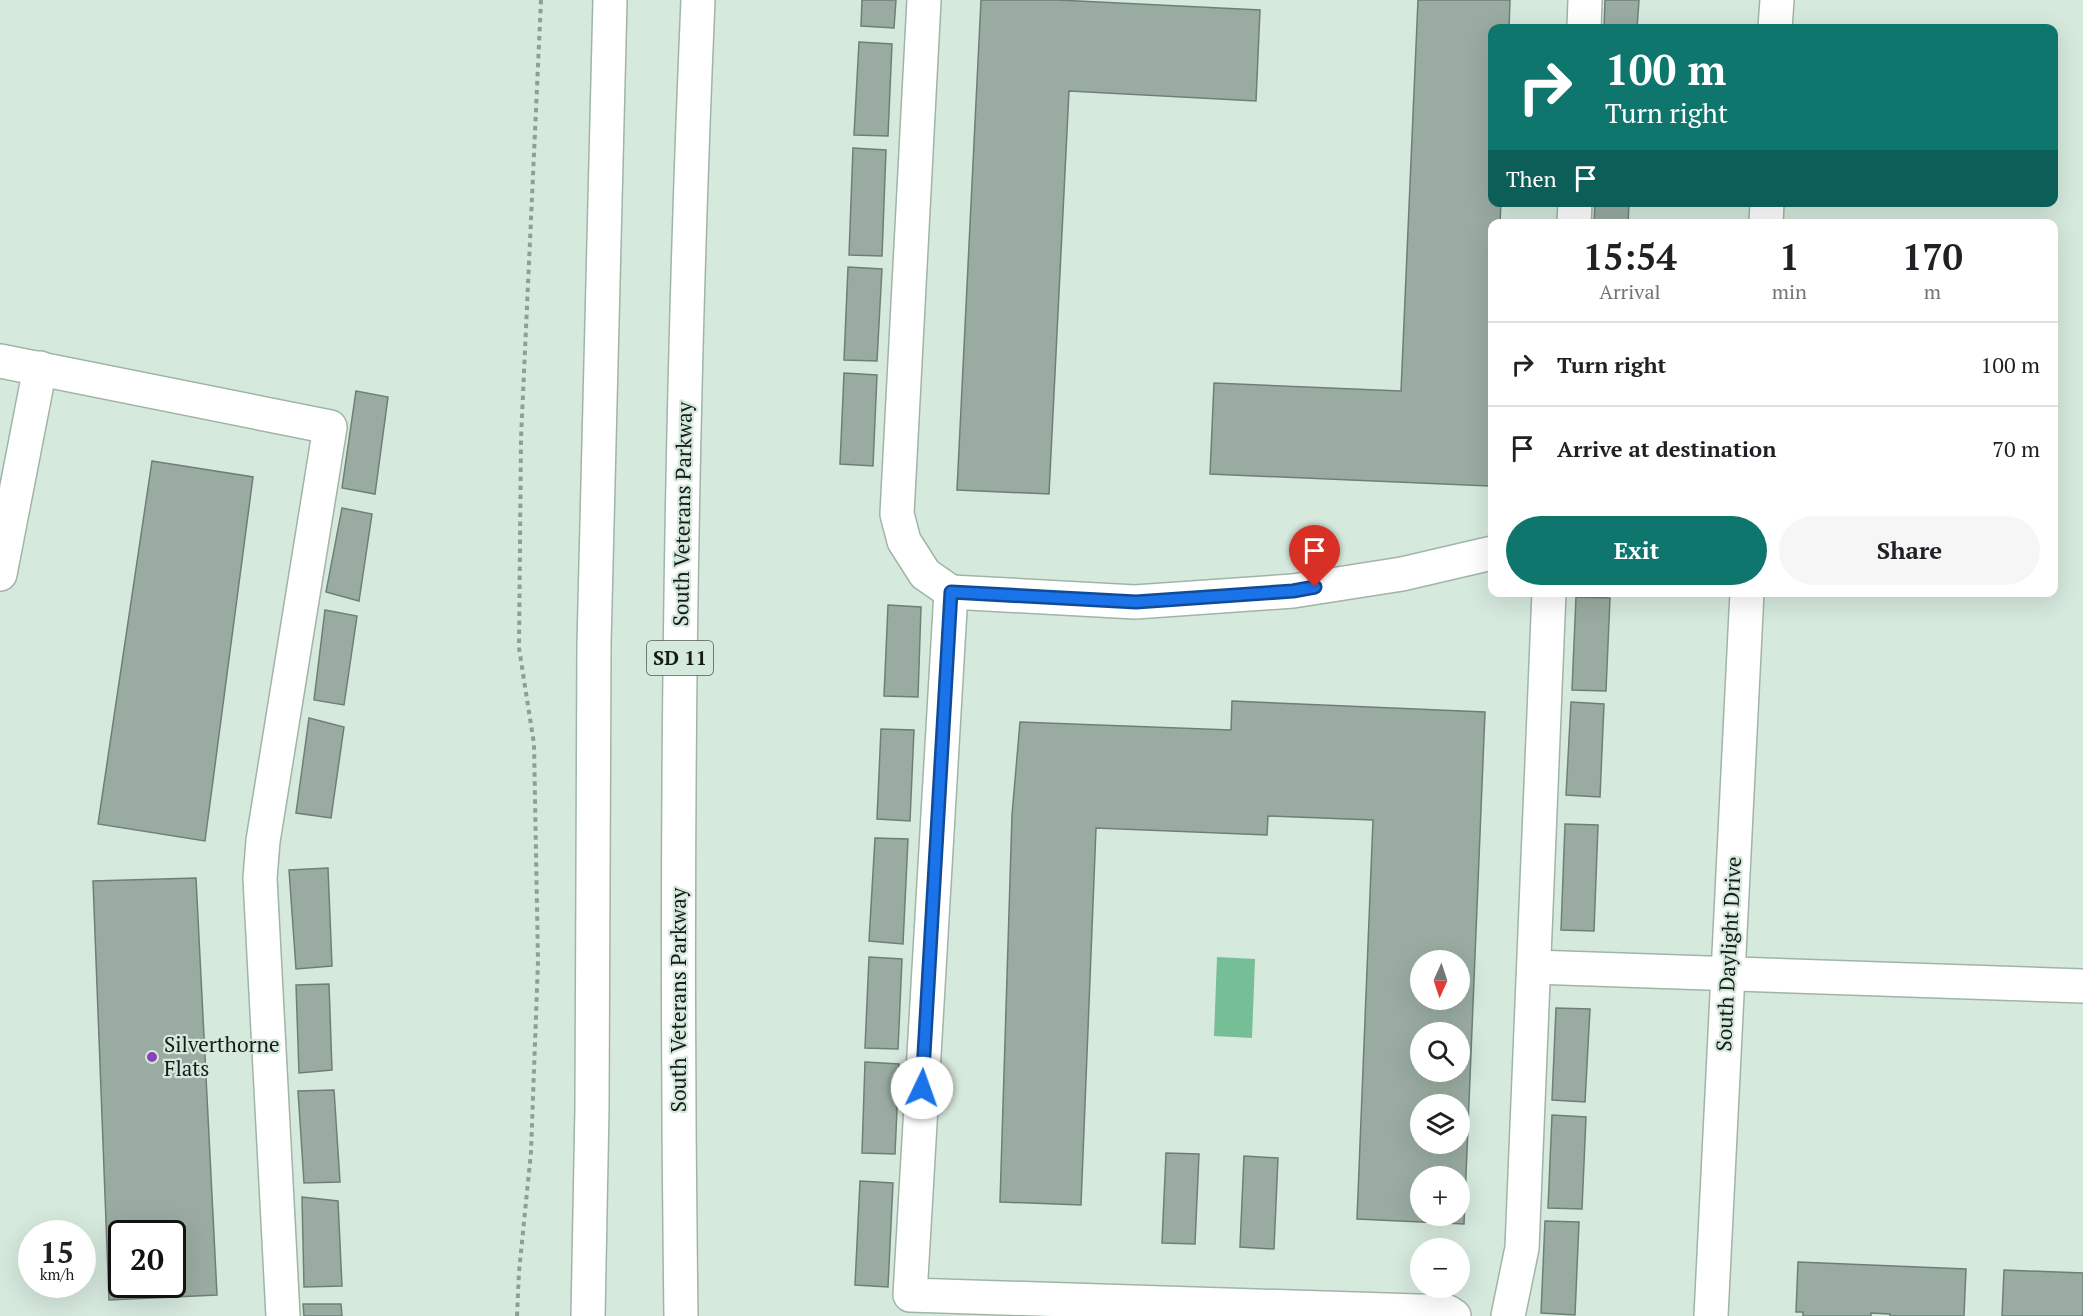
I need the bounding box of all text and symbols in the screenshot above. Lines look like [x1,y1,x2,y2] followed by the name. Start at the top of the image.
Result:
[1605,41,1726,97] text: 100 m
[1506,48,1584,126] icon: right
[1605,95,1728,131] text: Turn right
[1569,162,1602,195] icon: arrive
[1506,164,1557,193] text: Then
[1583,233,1677,280] text: 15:54
[1779,233,1800,280] text: 1
[1902,233,1963,280] text: 170
[1599,278,1661,305] text: Arrival
[1772,278,1807,305] text: min
[1924,278,1941,305] text: m
[1506,348,1539,381] icon: right
[1557,350,1666,379] text: Turn right
[1980,350,2040,379] text: 100 m
[666,401,698,627] street label: South Veterans Parkway
[1506,432,1539,465] icon: arrive
[1557,434,1776,463] text: Arrive at destination
[1992,434,2040,463] text: 70 m
[1506,516,1767,585] button: Exit
[1779,516,2040,585] button: Share
[1289,525,1340,587] pin
[1298,534,1331,567] icon: arrive
[647,641,713,675] road number: SD 11
[1709,856,1747,1052] street label: South Daylight Drive
[664,887,692,1112] street label: South Veterans Parkway
[1410,950,1470,1010] north arrow
[1410,950,1470,1298] map controls
[1410,1022,1470,1082] button: search
[164,1030,280,1082] place label: Silverthorne Flats
[145,1050,159,1064] marker: Silverthorne Flats
[890,1056,954,1120] position arrow
[1410,1094,1470,1154] button: layers
[1410,1166,1470,1226] button: +
[108,1220,186,1298] speed limit sign: 20
[40,1232,74,1272] text: 15
[1410,1238,1470,1298] button: −
[40,1264,74,1284] text: km/h

